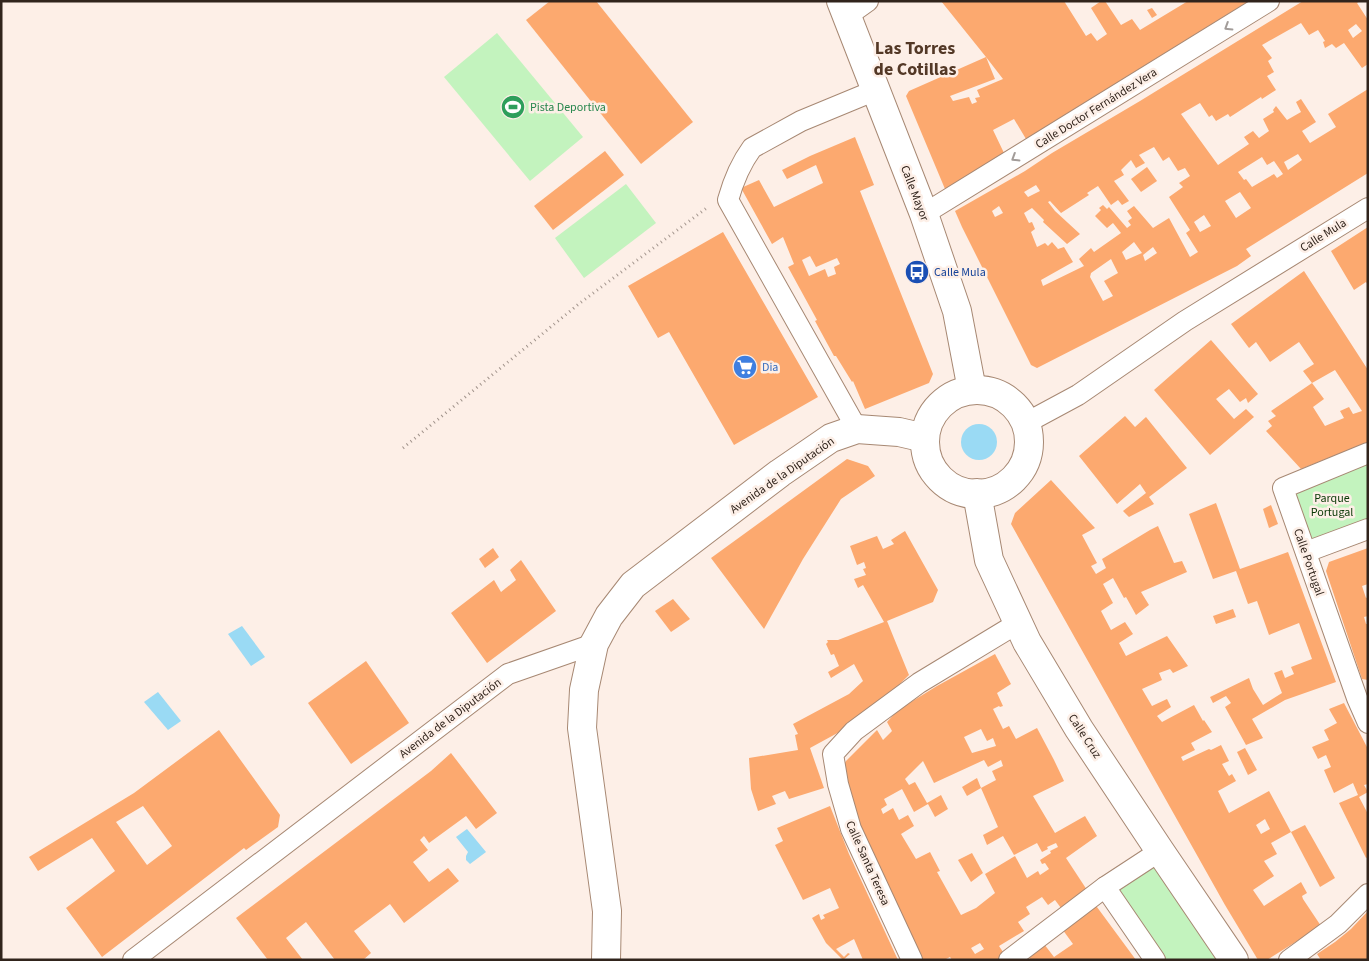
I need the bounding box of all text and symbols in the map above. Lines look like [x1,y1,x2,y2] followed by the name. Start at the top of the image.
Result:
[1224,20,1233,30] one-way arrow
[874,36,956,82] district label: Las Torres de Cotillas
[1032,64,1160,153] street label: Calle Doctor Fernández Vera
[500,94,526,120] sports icon: Pista Deportiva
[530,99,606,116] place label: Pista Deportiva
[1011,152,1021,161] one-way arrow
[896,163,933,224] street label: Calle Mayor
[1297,215,1350,256] street label: Calle Mula
[904,259,930,285] bus stop icon: Calle Mula
[934,264,986,281] place label: Calle Mula
[732,354,758,380] supermarket icon: Dia
[762,359,778,376] place label: Dia
[727,433,838,518] street label: Avenida de la Diputación
[1311,490,1353,521] park label: Parque Portugal
[1289,526,1328,598] street label: Calle Portugal
[396,674,505,762] street label: Avenida de la Diputación
[1064,711,1105,762] street label: Calle Cruz
[841,818,894,908] street label: Calle Santa Teresa

